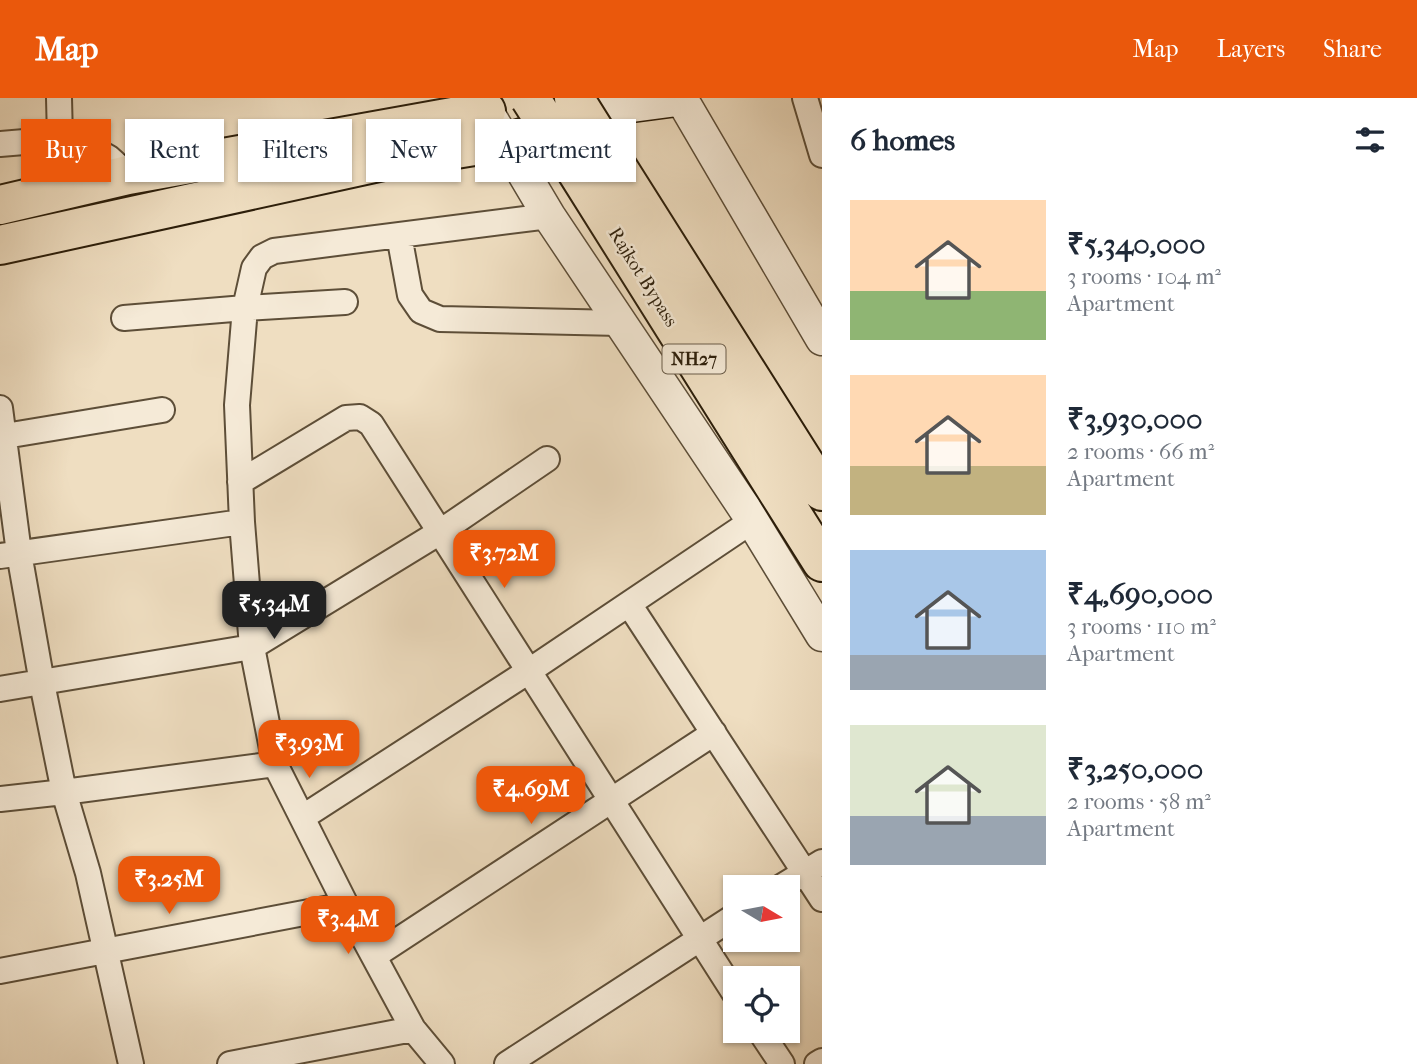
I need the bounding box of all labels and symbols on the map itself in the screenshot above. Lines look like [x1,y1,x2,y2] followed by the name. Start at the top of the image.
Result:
[604,223,682,331] street label: Rajkot Bypass
[662,344,726,374] road number: NH27
[447,531,561,590] pin: ₹3.72M
[217,582,331,641] pin: ₹5.34M
[252,720,366,780] pin: ₹3.93M
[474,766,588,826] pin: ₹4.69M
[112,856,226,916] pin: ₹3.25M
[723,875,800,952] north arrow
[299,896,397,956] pin: ₹3.4M

